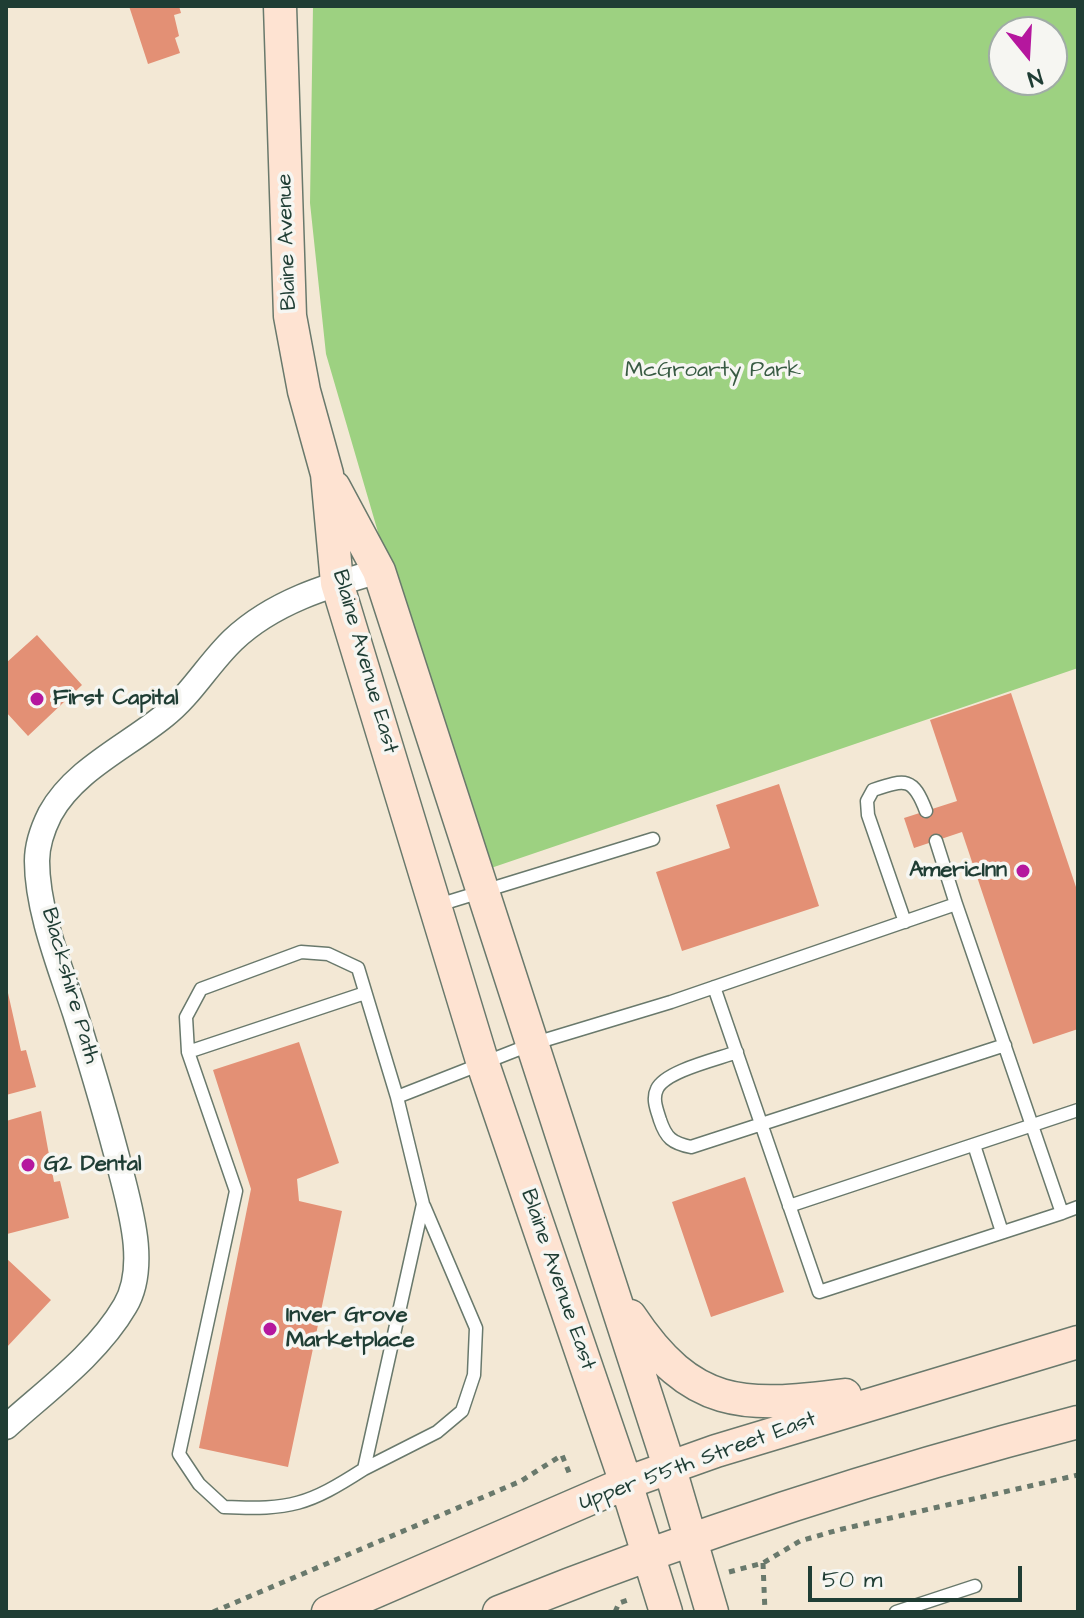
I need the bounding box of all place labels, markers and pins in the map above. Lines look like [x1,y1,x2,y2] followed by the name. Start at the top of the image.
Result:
[53,686,178,712] place label: First Capital
[28,690,46,708] marker: First Capital
[909,858,1007,884] place label: AmericInn
[1014,862,1032,880] marker: AmericInn
[44,1152,141,1178] place label: G2 Dental
[19,1156,37,1174] marker: G2 Dental
[286,1303,415,1354] place label: Inver Grove Marketplace
[261,1320,279,1338] marker: Inver Grove Marketplace

